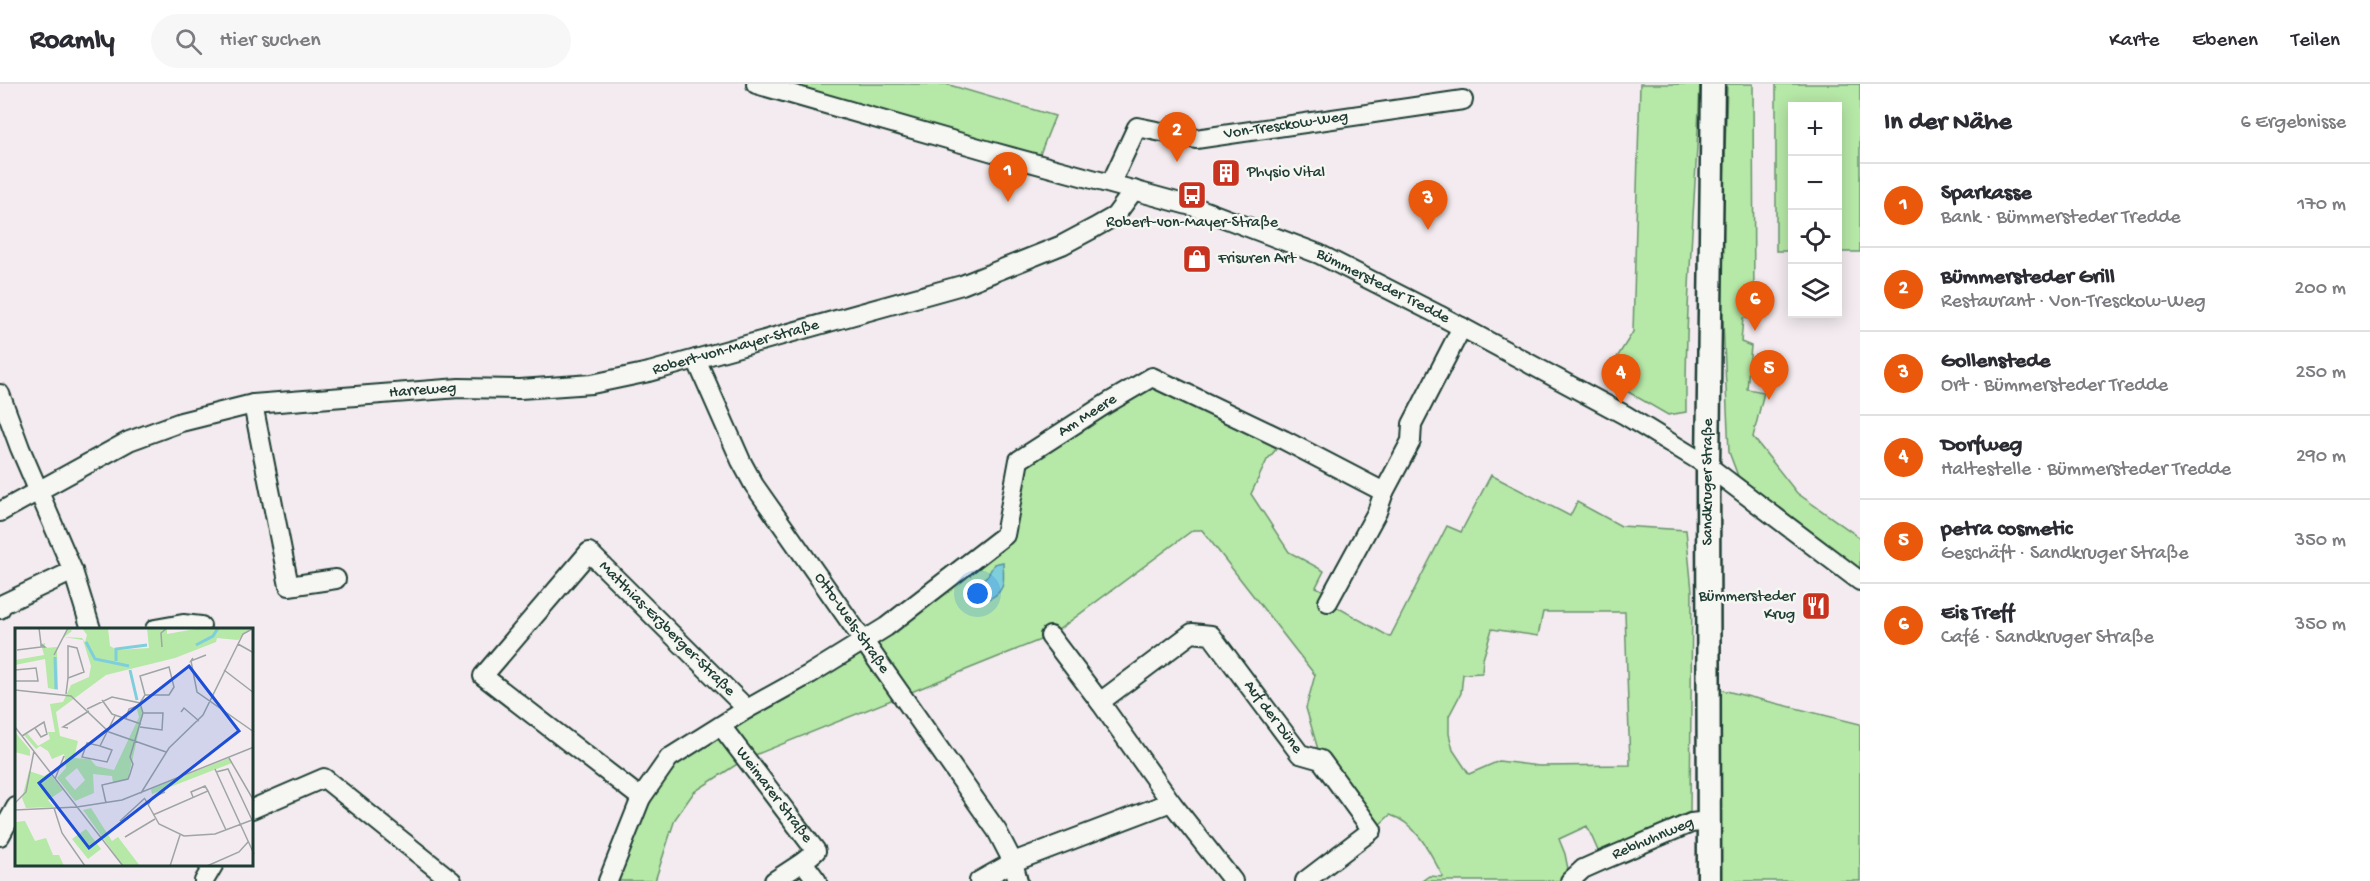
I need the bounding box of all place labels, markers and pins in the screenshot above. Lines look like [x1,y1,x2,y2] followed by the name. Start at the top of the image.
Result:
[1158,112,1196,162] pin: 2
[988,152,1028,202] pin: 1
[1210,157,1242,189] building icon: Physio Vital
[1246,164,1325,183] place label: Physio Vital
[1176,179,1208,211] bus stop icon: Robert-von-Mayer-Straße
[1408,180,1448,230] pin: 3
[1106,214,1279,233] place label: Robert-von-Mayer-Straße
[1181,243,1213,275] shop icon: Frisuren Art
[1217,250,1297,269] place label: Frisuren Art
[1736,282,1774,331] pin: 6
[1750,350,1788,400] pin: 5
[1602,354,1640,404] pin: 4
[1698,588,1796,625] place label: Bümmersteder Krug
[1800,590,1832,622] restaurant icon: Bümmersteder Krug

